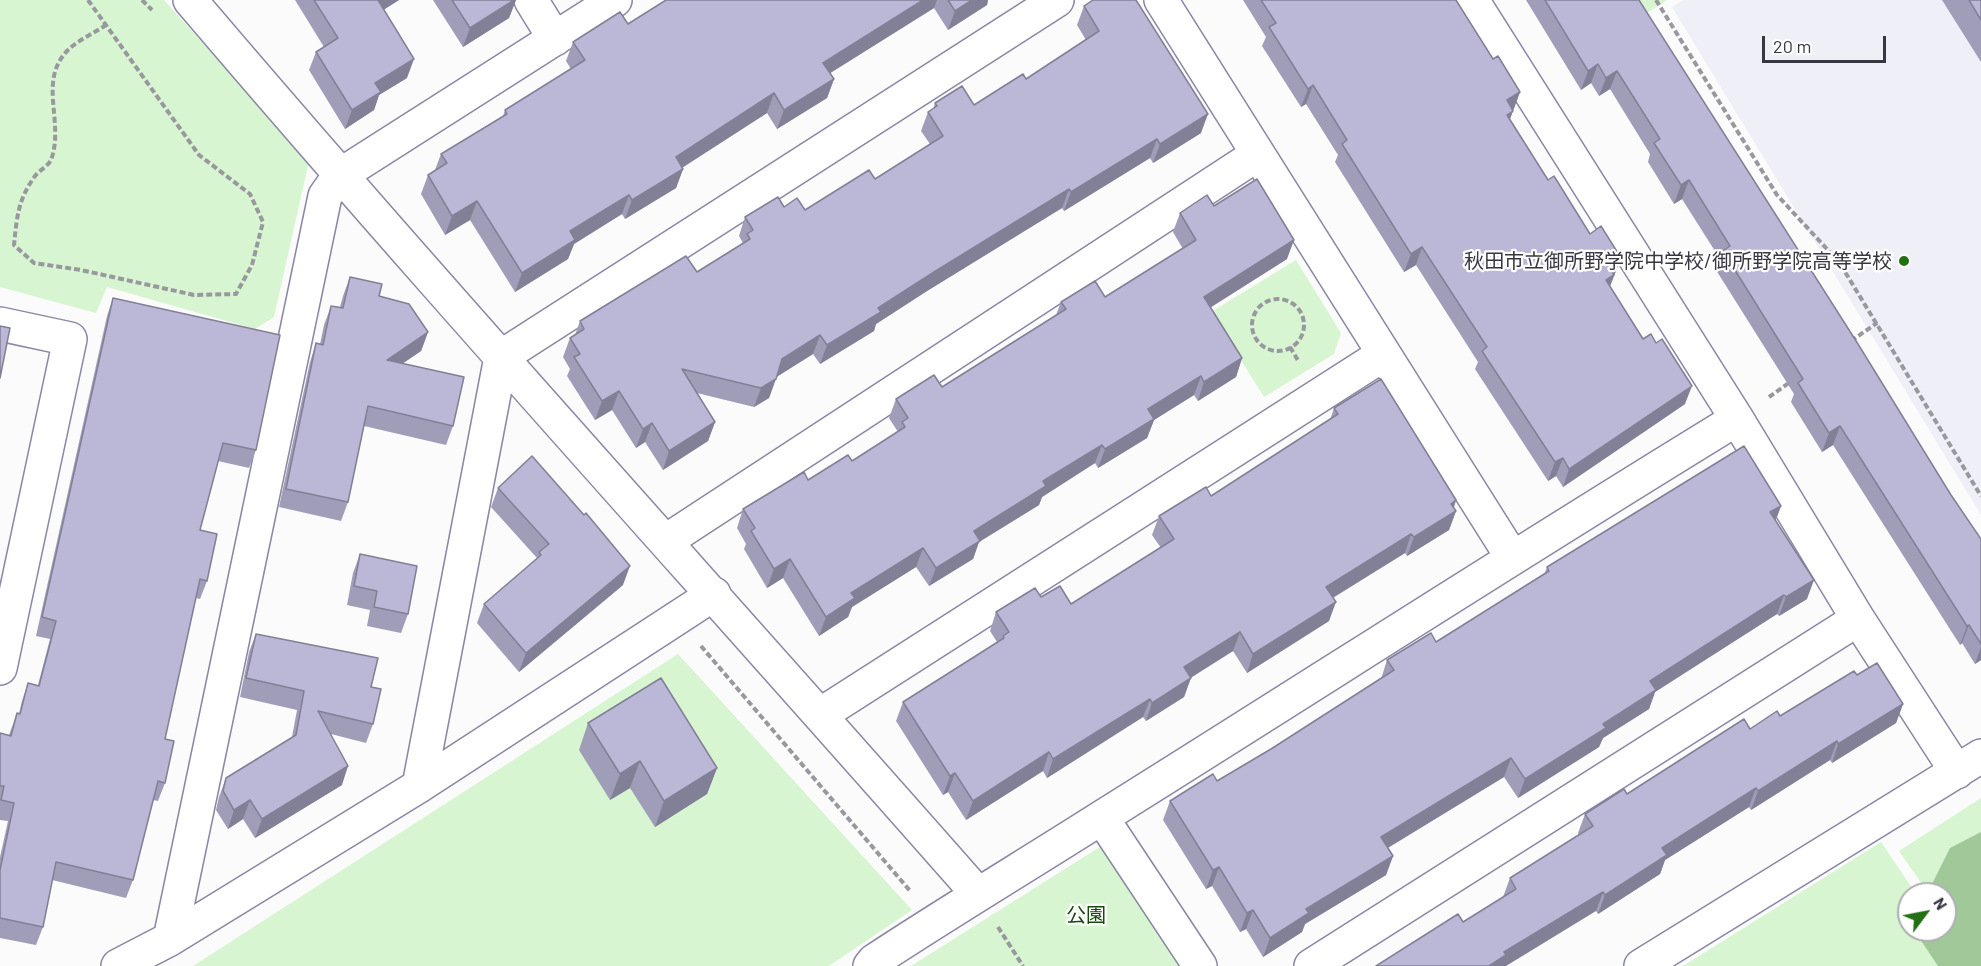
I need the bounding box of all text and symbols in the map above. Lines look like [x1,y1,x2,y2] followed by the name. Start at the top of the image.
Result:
[1765,24,1890,62] scale bar
[1773,35,1811,57] text: 20 m
[1464,249,1892,273] place label: 秋田市立御所野学院中学校/御所野学院高等学校
[1897,254,1911,268] marker: 秋田市立御所野学院中学校/御所野学院高等学校
[1897,882,1957,942] north arrow
[1930,894,1952,913] text: N
[1066,903,1106,927] park label: 公園

